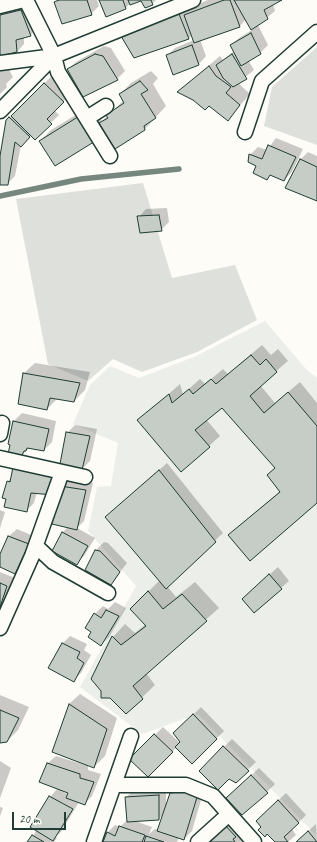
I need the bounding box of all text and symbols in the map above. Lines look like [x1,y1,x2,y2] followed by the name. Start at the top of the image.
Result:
[14,804,68,830] scale bar
[19,811,39,827] text: 20 m

